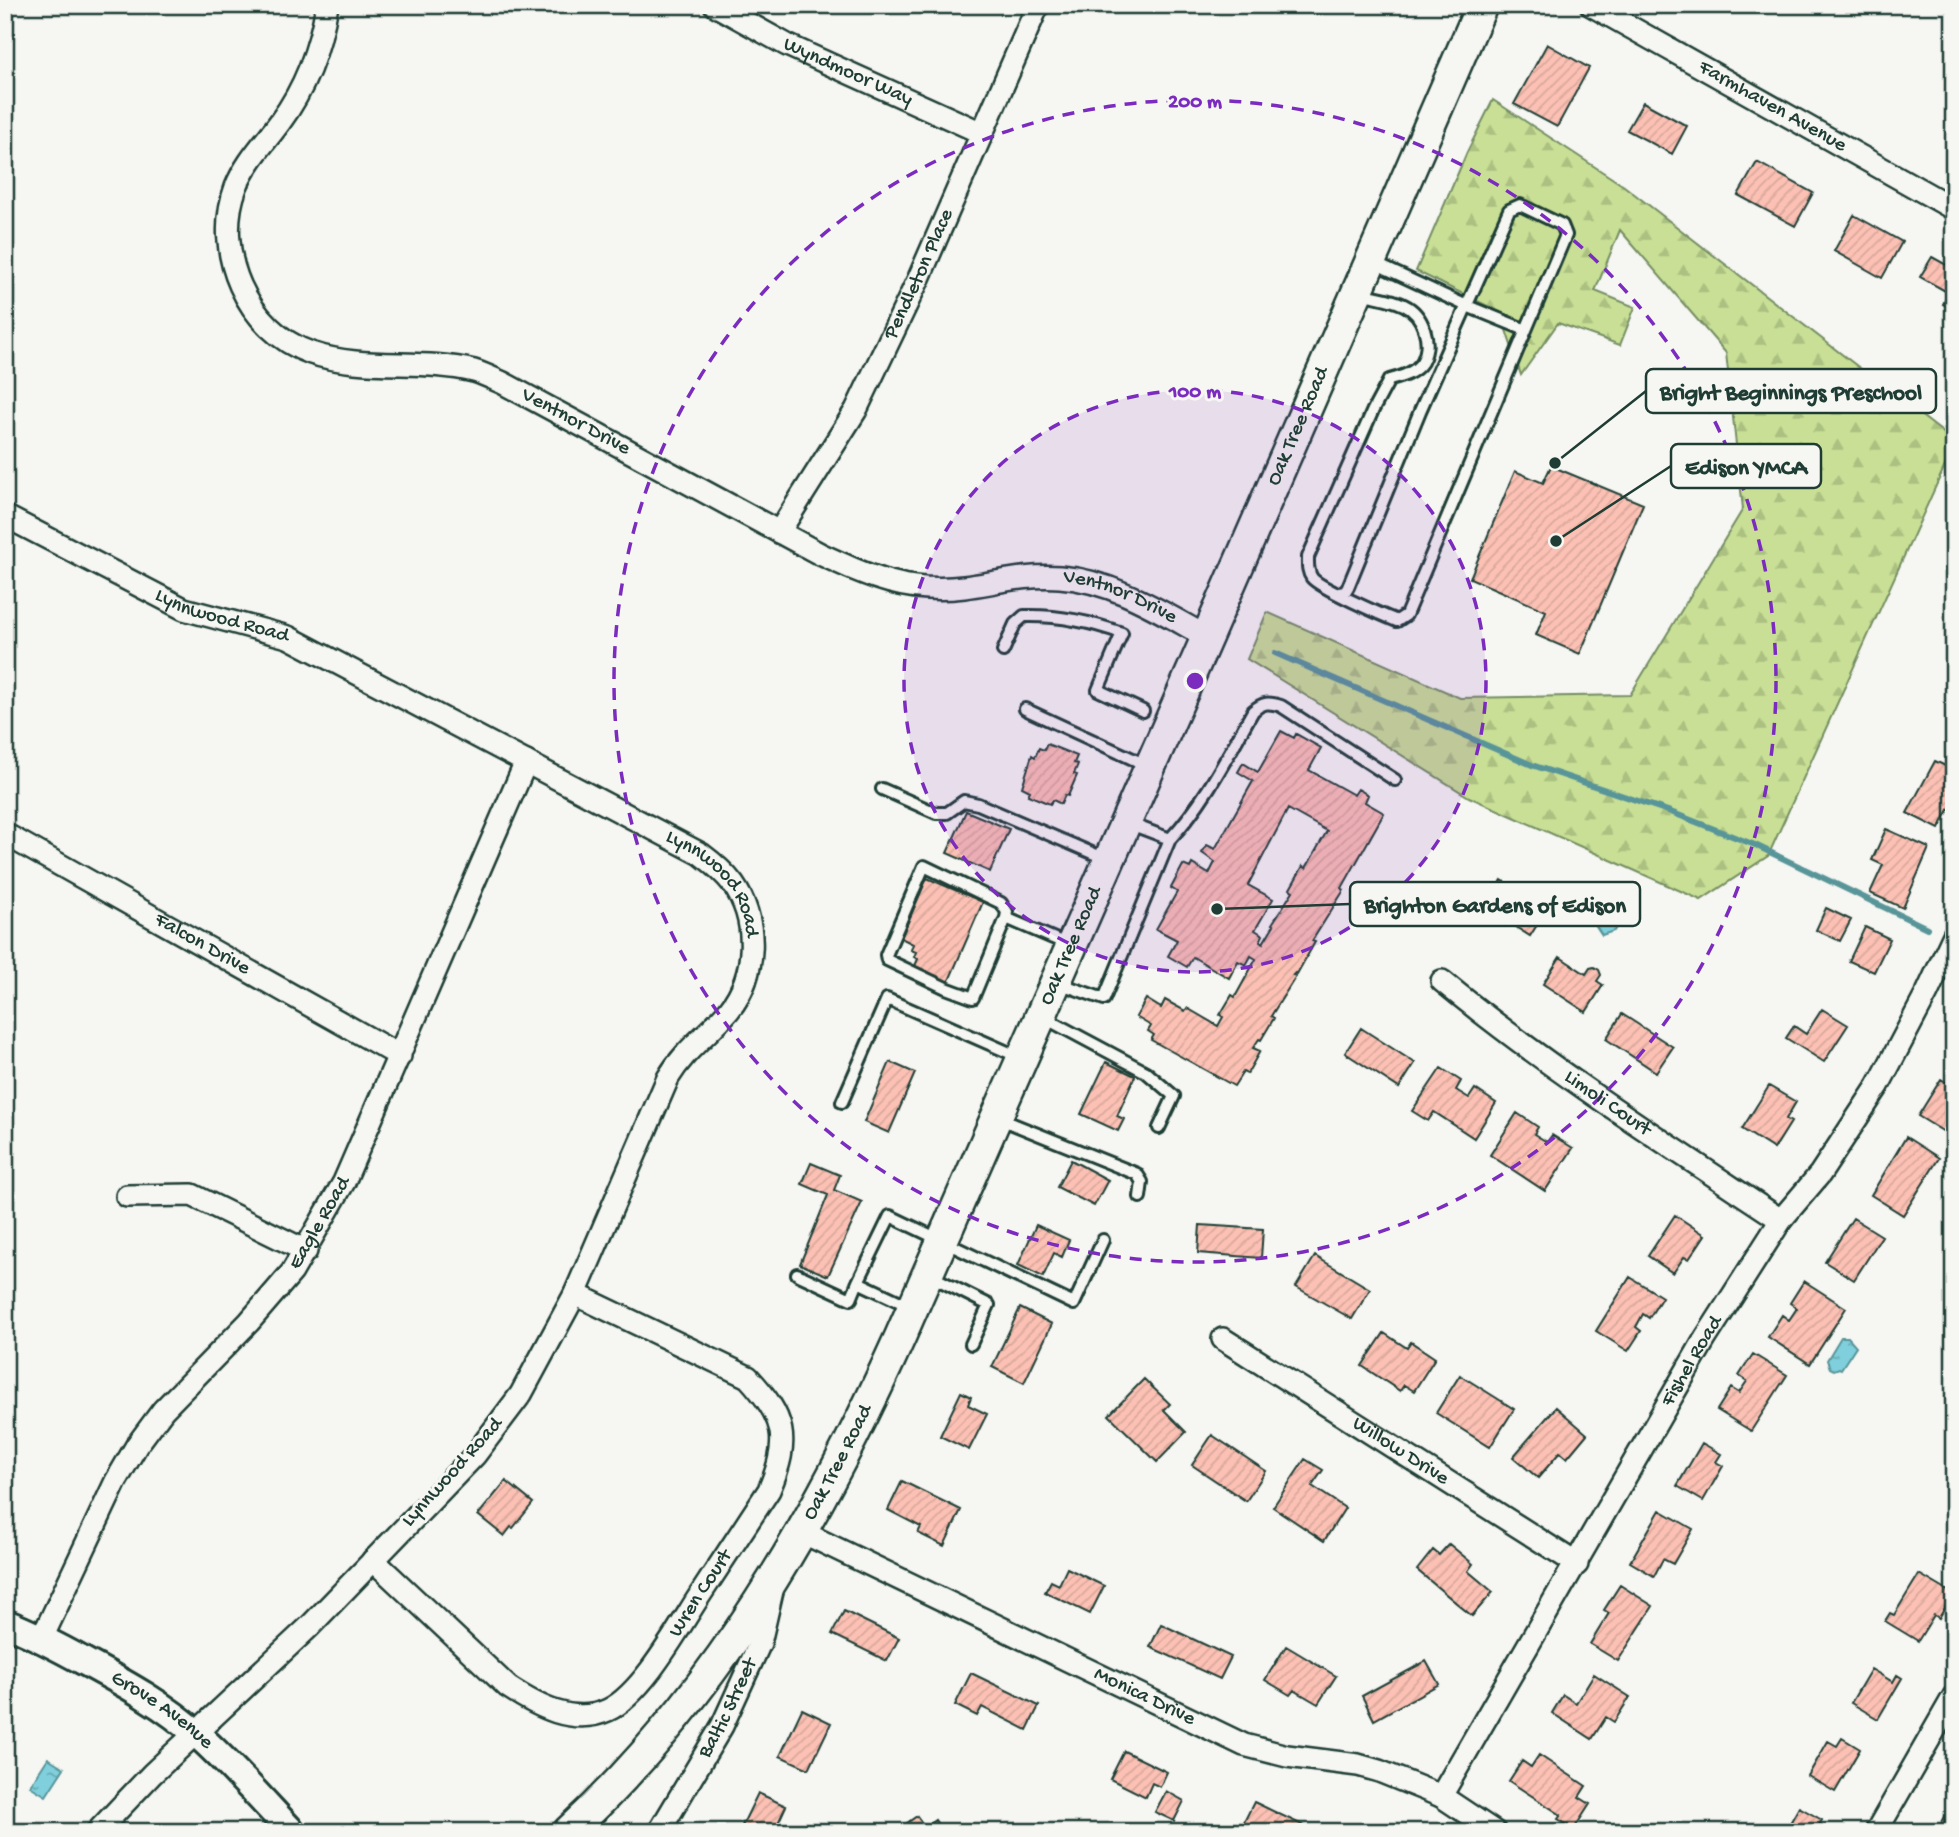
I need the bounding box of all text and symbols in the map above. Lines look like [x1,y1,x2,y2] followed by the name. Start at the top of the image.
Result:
[779,32,916,113] street label: Wyndmoor Way
[1693,55,1852,159] street label: Farmhaven Avenue
[1168,91,1222,116] text: 200 m
[879,204,960,345] street label: Pendleton Place
[1262,362,1336,490] street label: Oak Tree Road
[1646,369,1936,413] callout: Bright Beginnings Preschool
[1168,381,1221,406] text: 100 m
[1659,381,1922,408] text: Bright Beginnings Preschool
[516,382,636,462] street label: Ventnor Drive
[1671,444,1821,488] callout: Edison YMCA
[1685,456,1809,483] text: Edison YMCA
[1061,565,1182,631] street label: Ventnor Drive
[150,583,293,650] street label: Lynnwood Road
[1183,669,1207,693] centre of rings
[661,825,764,940] street label: Lynnwood Road
[1035,881,1109,1009] street label: Oak Tree Road
[1350,882,1640,926] callout: Brighton Gardens of Edison
[1363,894,1627,921] text: Brighton Gardens of Edison
[149,907,255,982] street label: Falcon Drive
[1559,1065,1658,1144] street label: Limoli Court
[283,1171,358,1274] street label: Eagle Road
[1656,1310,1730,1412] street label: Fishel Road
[798,1400,879,1525] street label: Oak Tree Road
[397,1412,510,1533] street label: Lynnwood Road
[1347,1412,1454,1492] street label: Willow Drive
[664,1543,740,1642] street label: Wren Court
[693,1652,765,1764] street label: Baltic Street
[1090,1662,1200,1733] street label: Monica Drive
[106,1666,219,1756] street label: Grove Avenue

